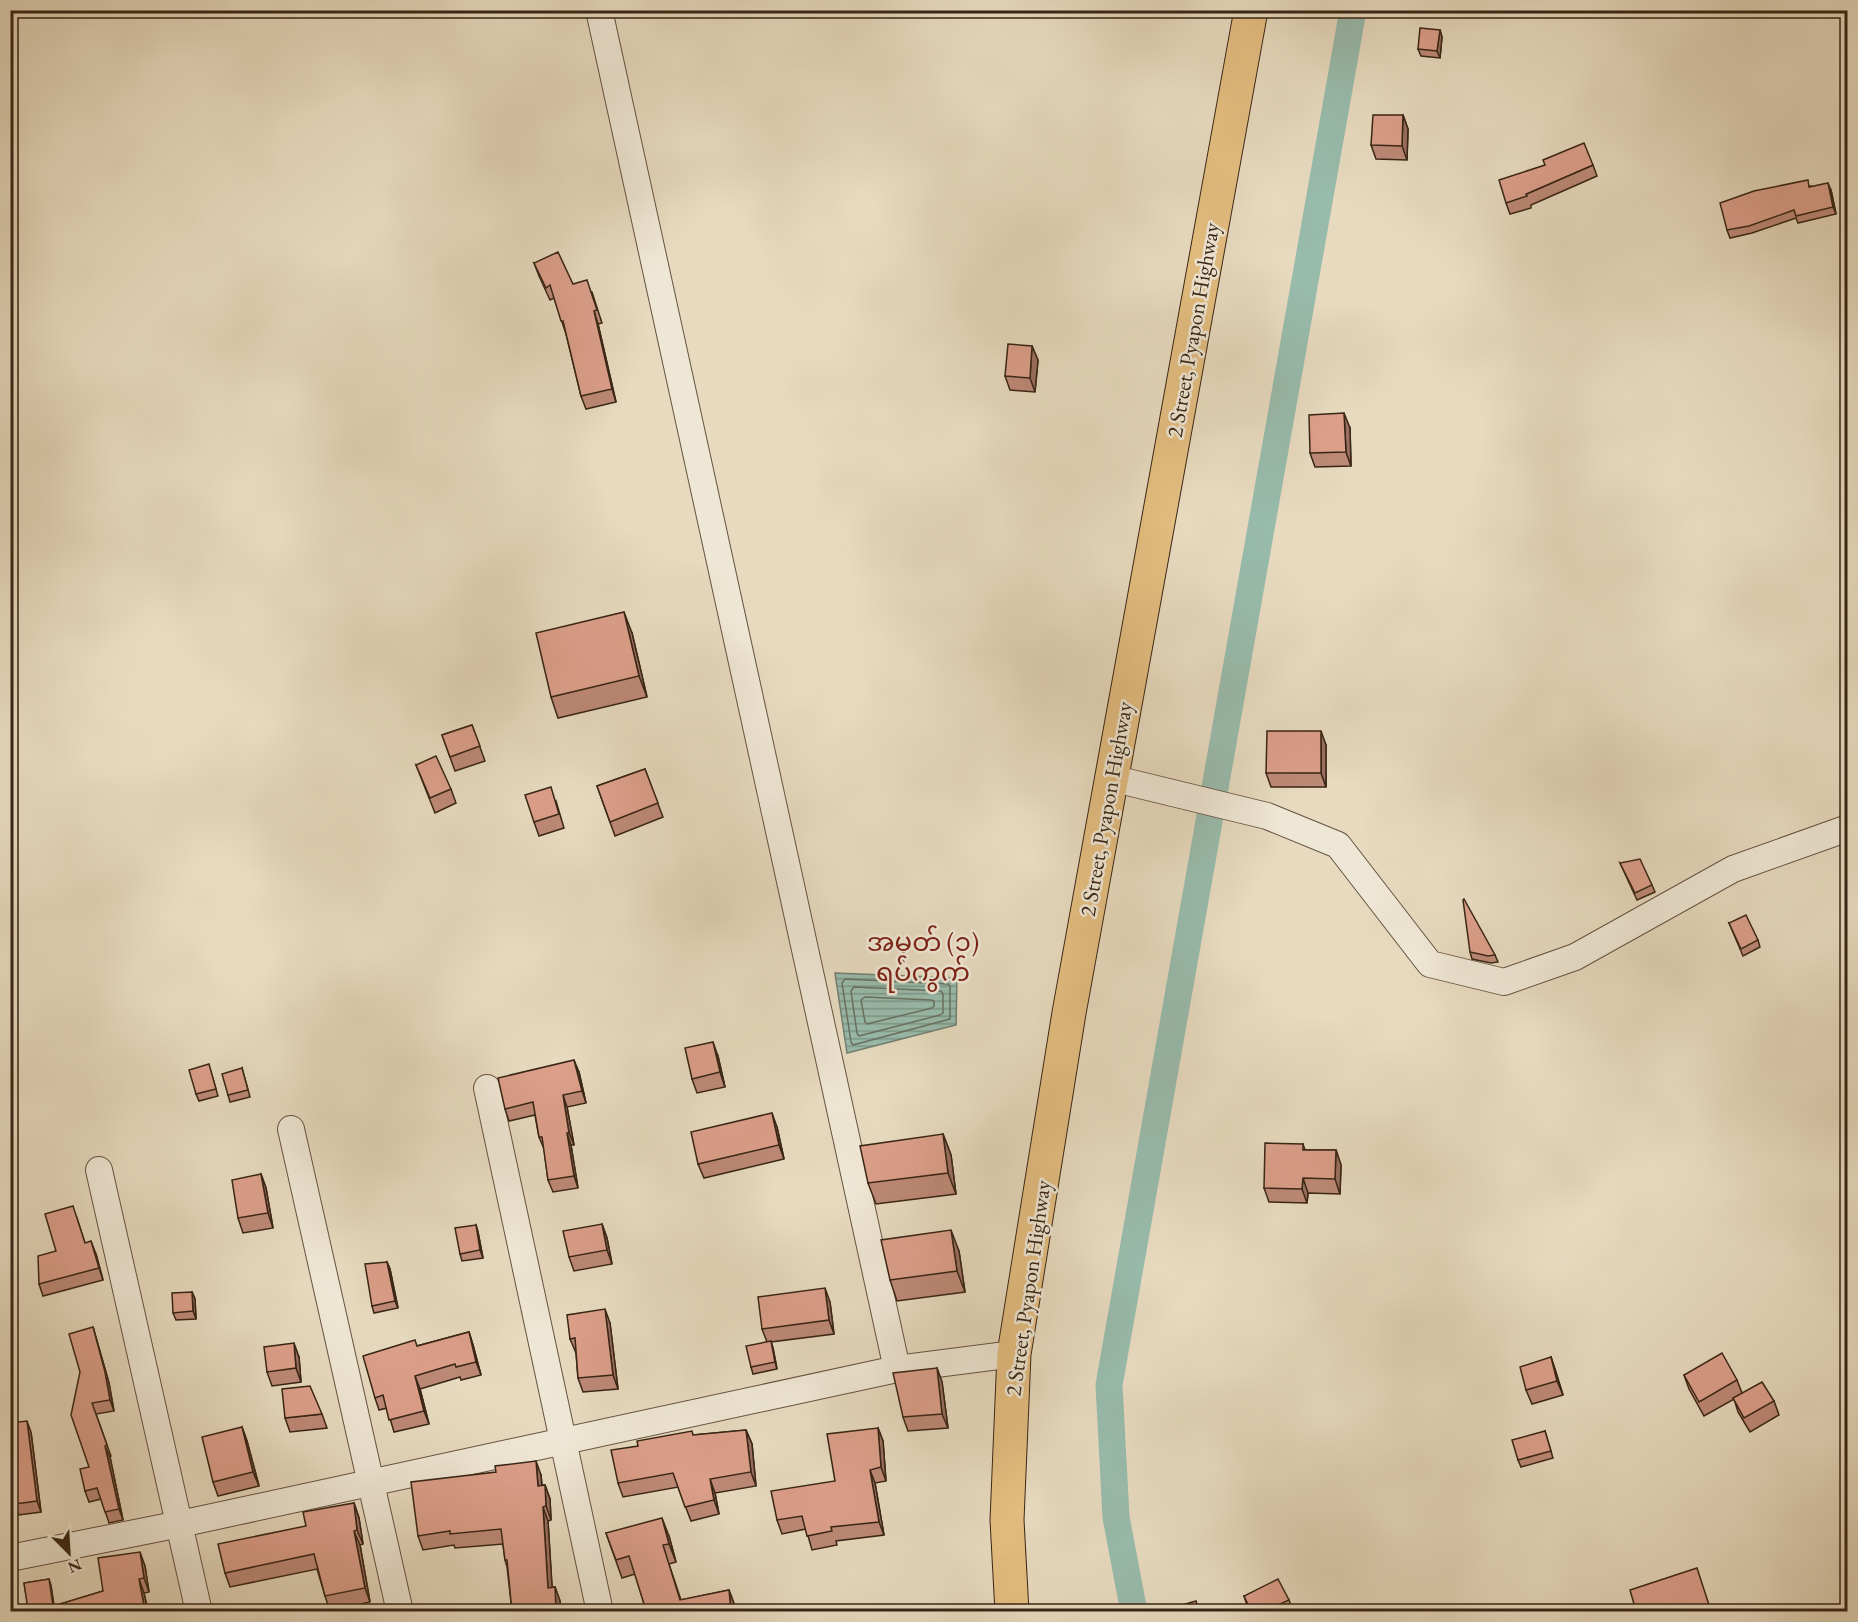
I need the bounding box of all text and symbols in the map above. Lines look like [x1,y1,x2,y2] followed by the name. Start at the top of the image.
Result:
[1160,220,1226,440] street label: 2 Street, Pyapon Highway
[1073,699,1139,919] street label: 2 Street, Pyapon Highway
[867,925,979,993] district label: အမှတ် (၁) ရပ်ကွက်
[998,1178,1058,1398] street label: 2 Street, Pyapon Highway
[39,1523,99,1583] north arrow
[65,1554,85,1578] text: N

